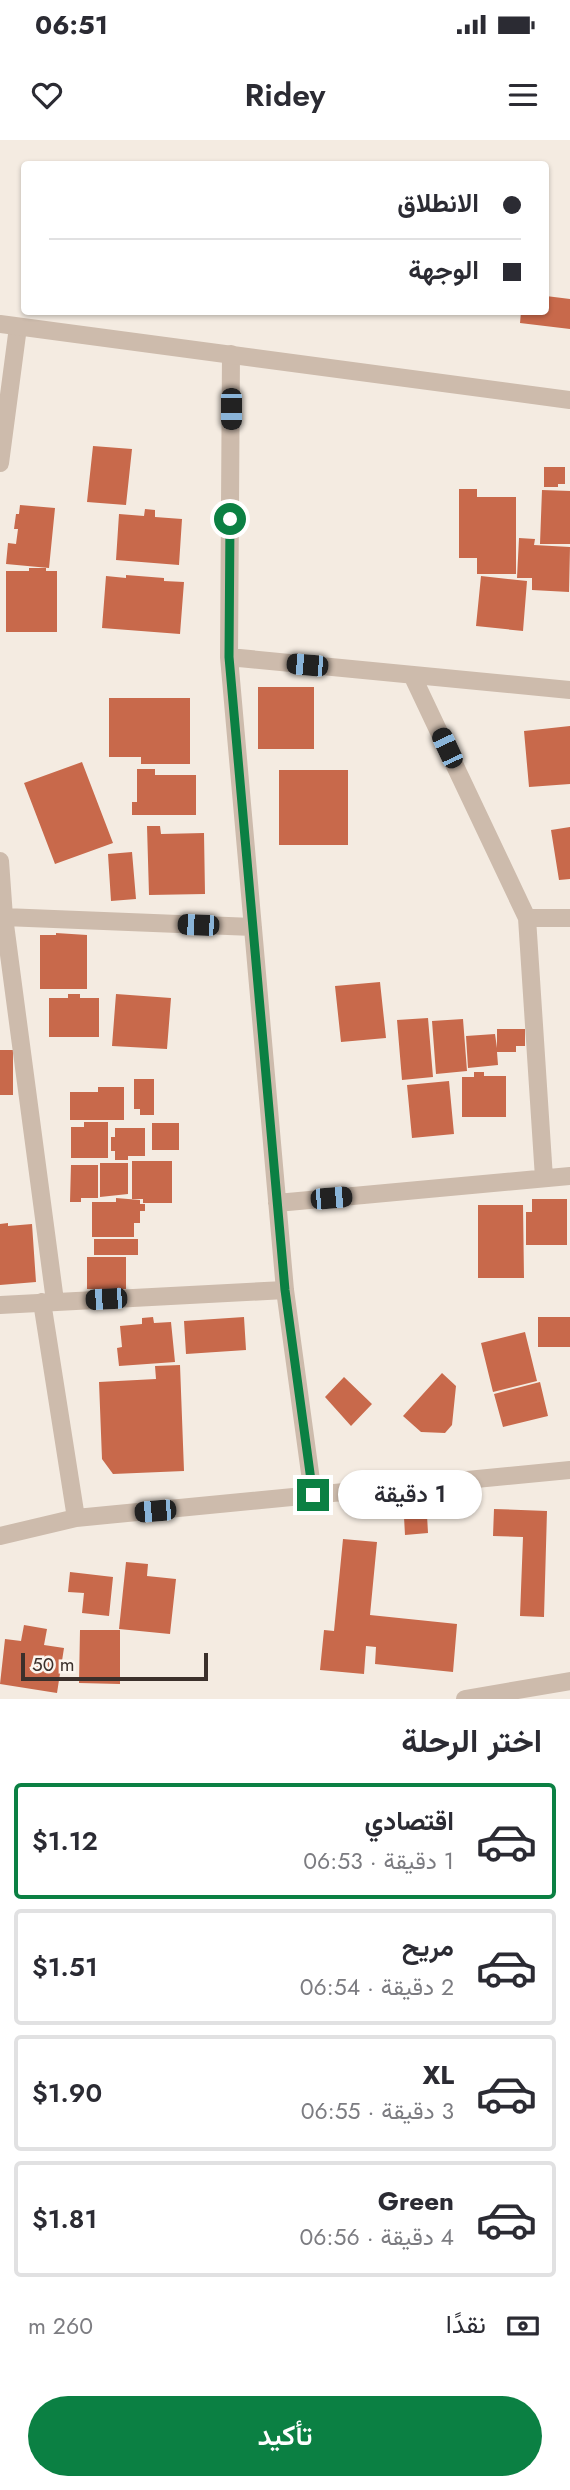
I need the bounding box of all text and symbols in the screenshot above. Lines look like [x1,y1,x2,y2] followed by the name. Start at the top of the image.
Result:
[35,6,108,44] text: 06:51
[245,72,325,118] text: Ridey
[28,76,66,114] icon: heart
[504,76,542,114] icon: menu
[397,184,479,222] text: الانطلاق
[408,251,479,289] text: الوجهة
[221,388,242,430] car
[214,503,246,535] route start
[286,653,329,677] car
[429,725,466,771] car
[177,914,220,936] car
[310,1186,353,1210] car
[85,1287,128,1311] car
[338,1470,481,1520] callout: 1 دقيقة
[374,1477,446,1511] text: 1 دقيقة
[297,1479,329,1511] route end
[134,1499,177,1523] car
[21,1650,208,1682] scale bar
[32,1651,75,1678] text: 50 m
[401,1718,542,1764] text: اختر الرحلة
[365,1802,454,1840] text: اقتصادي
[475,1810,538,1873] icon: car
[32,1822,98,1860] text: $1.12
[303,1844,454,1878] text: 1 دقيقة · 06:53
[402,1928,454,1966] text: مريح
[475,1936,538,1999] icon: car
[32,1948,98,1986] text: $1.51
[300,1970,454,2004] text: 2 دقيقة · 06:54
[422,2056,454,2094] text: XL
[475,2062,538,2125] icon: car
[32,2074,102,2112] text: $1.90
[301,2094,454,2128] text: 3 دقيقة · 06:55
[378,2182,454,2220] text: Green
[475,2188,538,2251] icon: car
[32,2200,97,2238] text: $1.81
[300,2220,454,2254] text: 4 دقيقة · 06:56
[446,2305,486,2343] text: نقدًا
[504,2307,542,2345] icon: cash
[28,2309,93,2343] text: 260 m
[28,2396,542,2476] button: تأكيد

